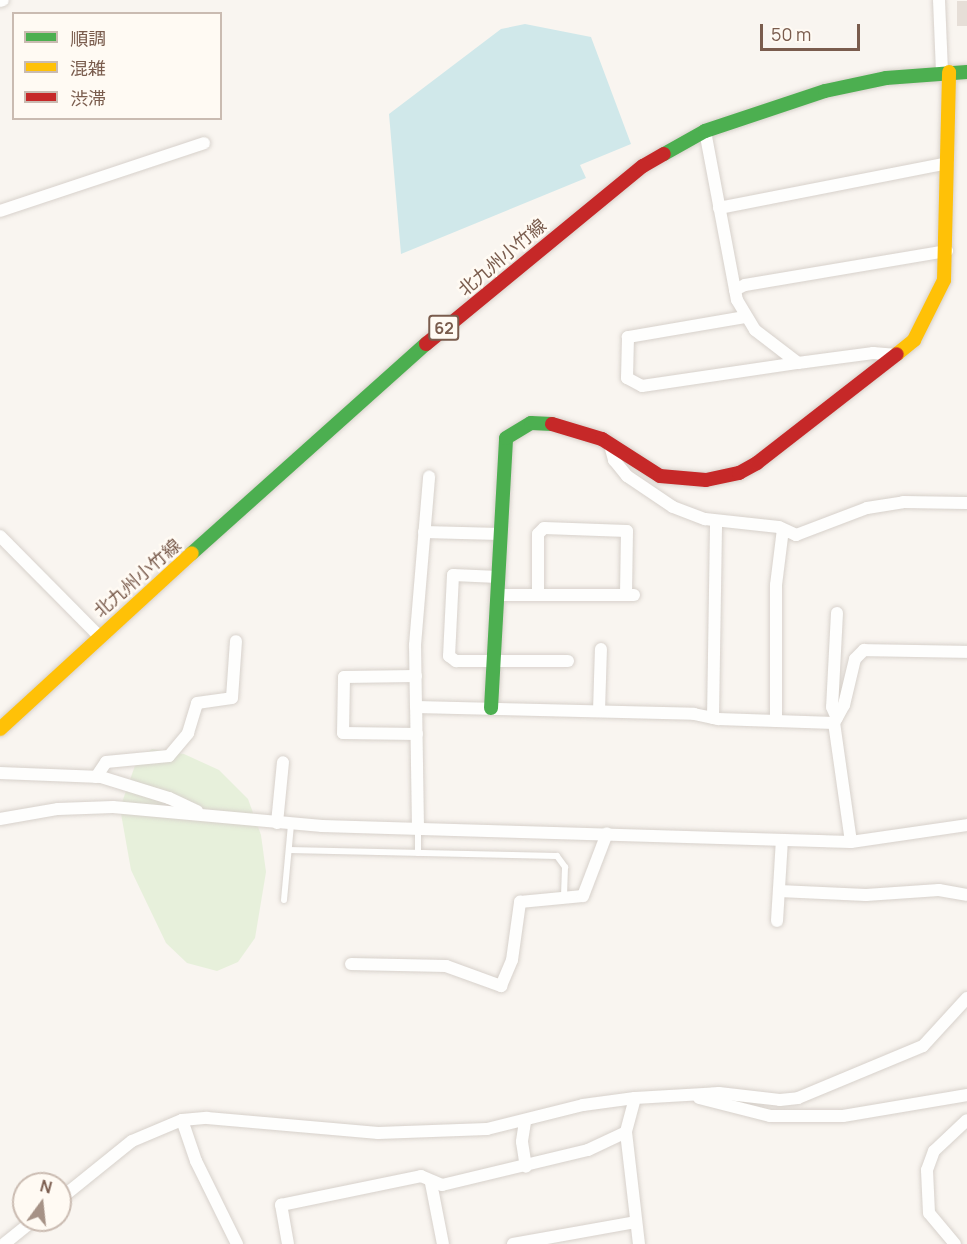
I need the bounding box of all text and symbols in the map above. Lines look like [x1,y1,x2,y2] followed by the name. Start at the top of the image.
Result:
[12,12,222,120] legend
[763,12,864,50] scale bar
[771,22,811,46] text: 50 m
[70,26,106,50] text: 順調
[70,56,106,80] text: 混雑
[70,86,106,110] text: 渋滞
[454,214,550,300] street label: 北九州小竹線
[428,315,460,341] road number: 62
[89,534,185,622] street label: 北九州小竹線
[12,1172,72,1232] north arrow
[38,1174,55,1199] text: N

